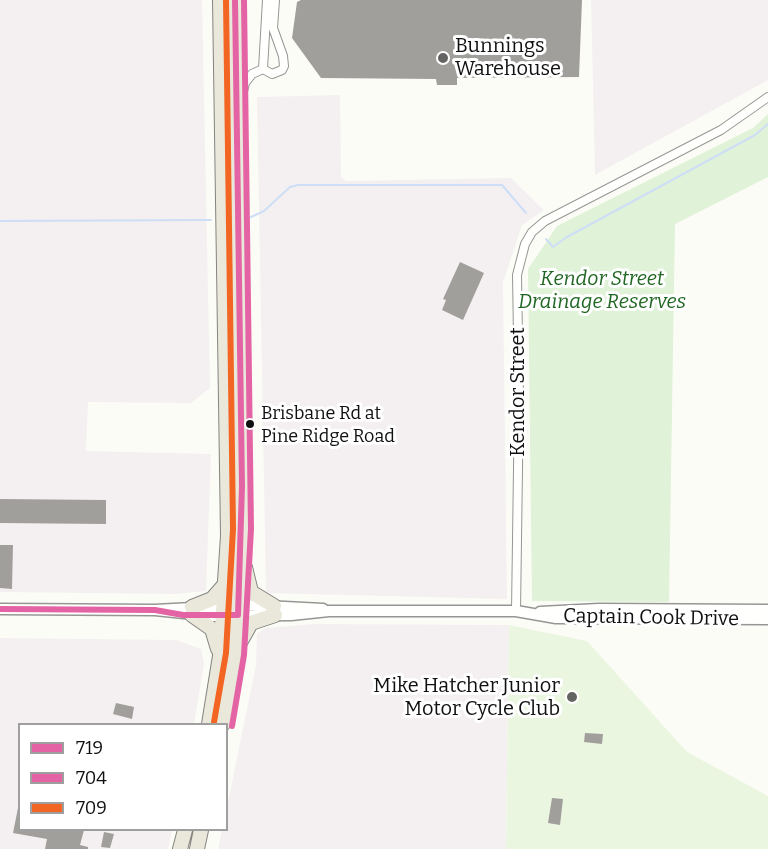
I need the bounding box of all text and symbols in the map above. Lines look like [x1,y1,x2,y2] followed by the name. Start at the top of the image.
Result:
[455,34,561,81] place label: Bunnings Warehouse
[436,51,450,65] marker: Bunnings Warehouse
[518,267,686,314] park label: Kendor Street Drainage Reserves
[506,327,530,457] street label: Kendor Street
[261,403,395,446] place label: Brisbane Rd at Pine Ridge Road
[244,418,256,430] marker: Brisbane Rd at Pine Ridge Road
[563,604,739,632] street label: Captain Cook Drive
[373,674,560,721] place label: Mike Hatcher Junior Motor Cycle Club
[565,690,579,704] marker: Mike Hatcher Junior Motor Cycle Club
[18,723,228,831] legend
[76,737,103,759] text: 719
[76,767,107,789] text: 704
[76,797,107,819] text: 709

